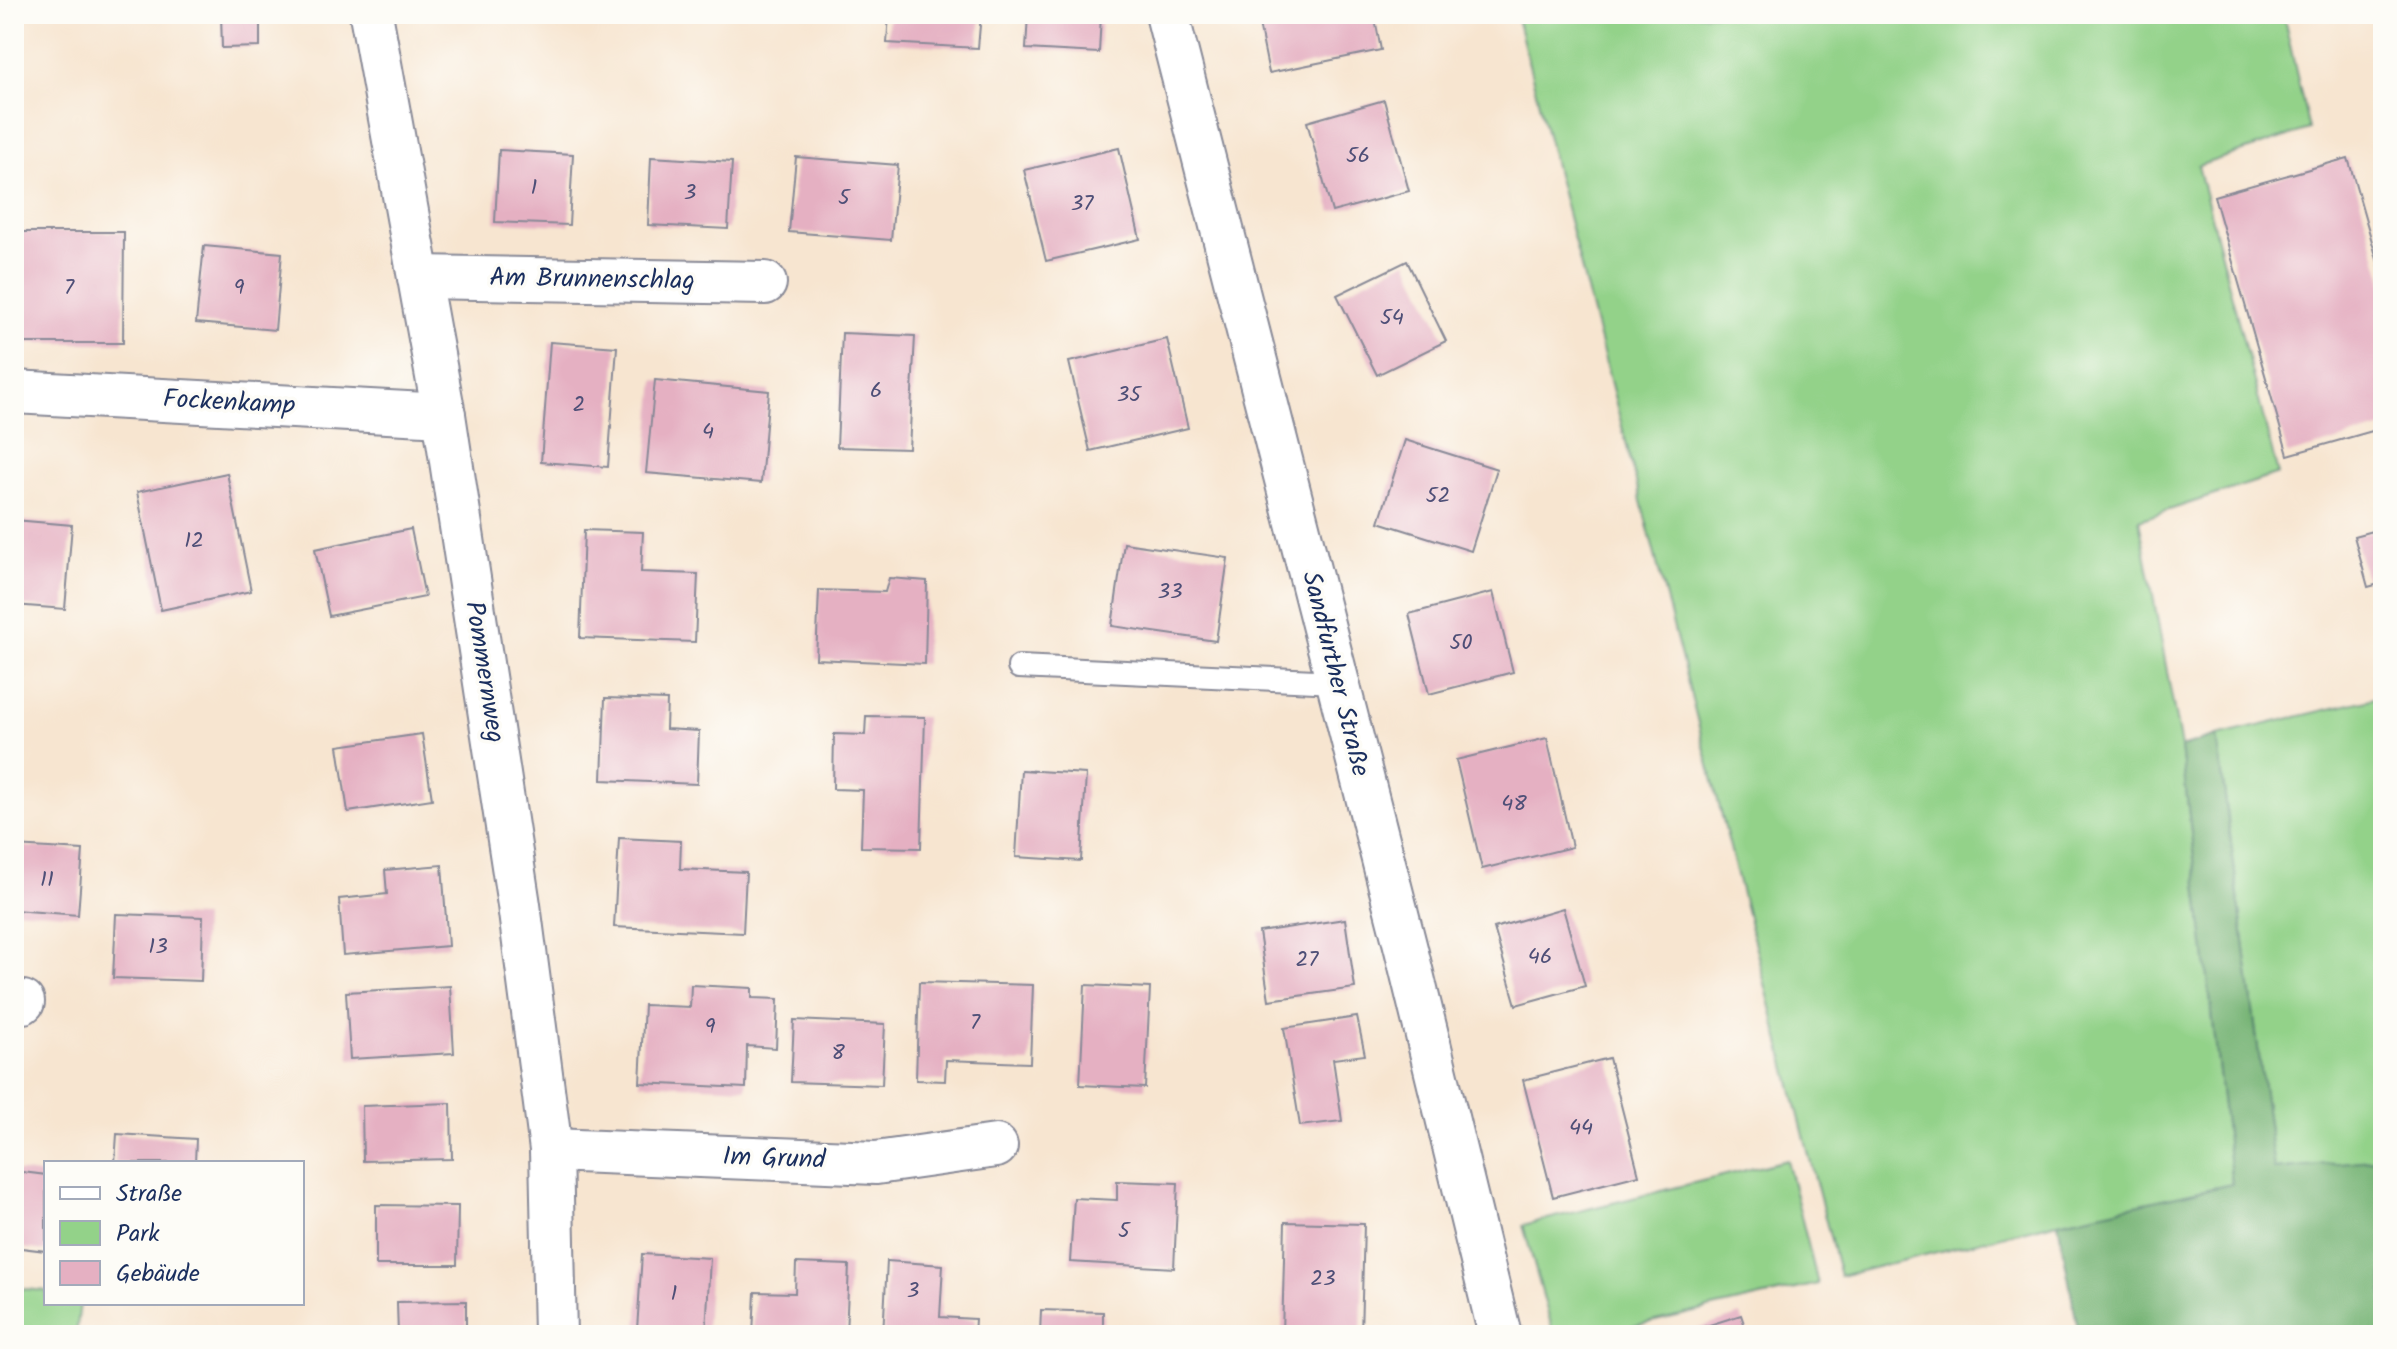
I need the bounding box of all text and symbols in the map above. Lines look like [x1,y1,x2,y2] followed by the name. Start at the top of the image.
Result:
[1346,139,1370,174] house number: 56
[531,171,537,206] house number: 1
[684,176,696,211] house number: 3
[838,181,851,216] house number: 5
[1071,187,1094,222] house number: 37
[489,257,695,303] street label: Am Brunnenschlag
[64,271,75,306] house number: 7
[234,271,245,306] house number: 9
[1380,301,1404,336] house number: 54
[870,374,882,409] house number: 6
[1117,378,1142,413] house number: 35
[162,379,297,427] street label: Fockenkamp
[573,388,585,423] house number: 2
[702,415,714,450] house number: 4
[1426,479,1450,514] house number: 52
[184,524,204,559] house number: 12
[1289,567,1381,781] street label: Sandfurther Straße
[1157,575,1183,610] house number: 33
[452,598,516,746] street label: Pommernweg
[1450,626,1472,661] house number: 50
[1501,787,1527,822] house number: 48
[40,863,54,898] house number: 11
[148,930,168,965] house number: 13
[1528,940,1552,975] house number: 46
[1296,943,1319,978] house number: 27
[970,1006,981,1041] house number: 7
[705,1010,716,1045] house number: 9
[831,1036,845,1071] house number: 8
[1569,1111,1593,1146] house number: 44
[722,1136,827,1182] street label: Im Grund
[44,1161,304,1305] legend
[116,1175,182,1214] text: Straße
[1118,1214,1131,1249] house number: 5
[116,1215,160,1254] text: Park
[116,1255,200,1294] text: Gebäude
[1310,1262,1336,1297] house number: 23
[907,1274,919,1309] house number: 3
[671,1277,677,1312] house number: 1

